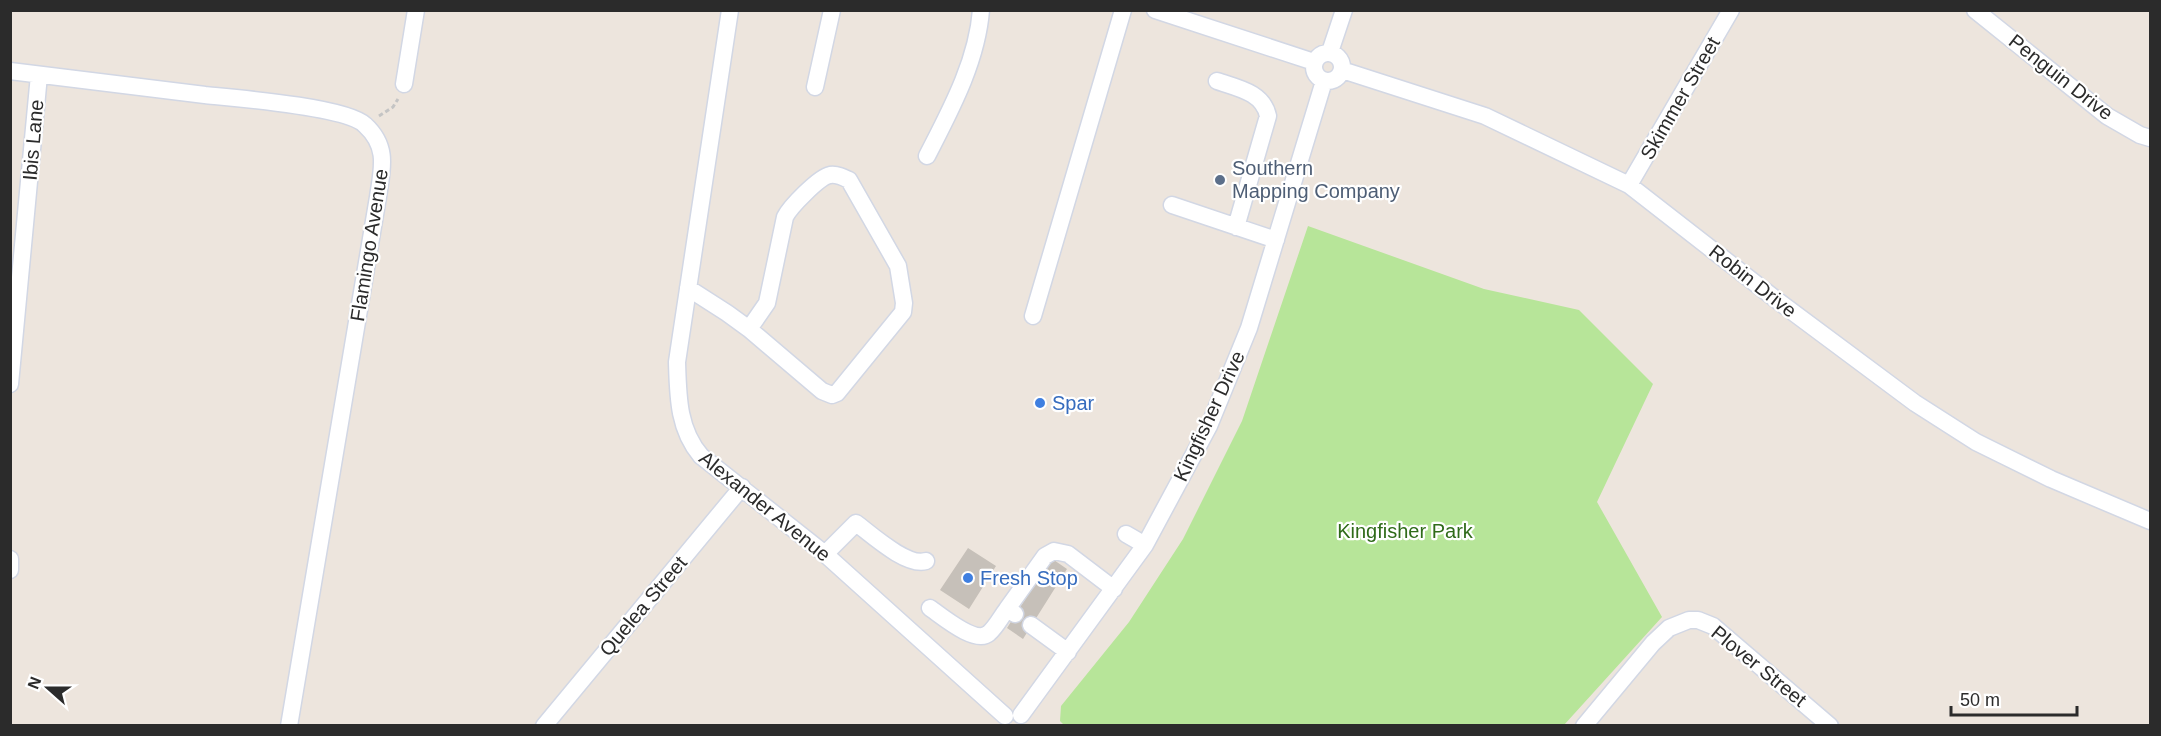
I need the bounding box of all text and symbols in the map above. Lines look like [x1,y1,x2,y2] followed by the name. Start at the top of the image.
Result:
[2005,30,2117,124] street label: Penguin Drive
[1636,32,1724,163] street label: Skimmer Street
[19,99,47,181] street label: Ibis Lane
[1232,157,1400,202] place label: Southern Mapping Company
[346,167,392,323] street label: Flamingo Avenue
[1213,173,1227,187] marker: Southern Mapping Company
[1705,240,1801,322] street label: Robin Drive
[1169,347,1249,485] street label: Kingfisher Drive
[1052,392,1095,414] place label: Spar
[1033,396,1047,410] marker: Spar
[695,446,835,566] street label: Alexander Avenue
[1337,520,1474,542] park label: Kingfisher Park
[595,551,691,660] street label: Quelea Street
[980,567,1078,589] place label: Fresh Stop
[961,571,975,585] marker: Fresh Stop
[1707,621,1811,711] street label: Plover Street
[18,658,78,718] north arrow
[24,674,44,691] text: N
[1951,679,2077,717] scale bar
[1960,690,2000,710] text: 50 m

